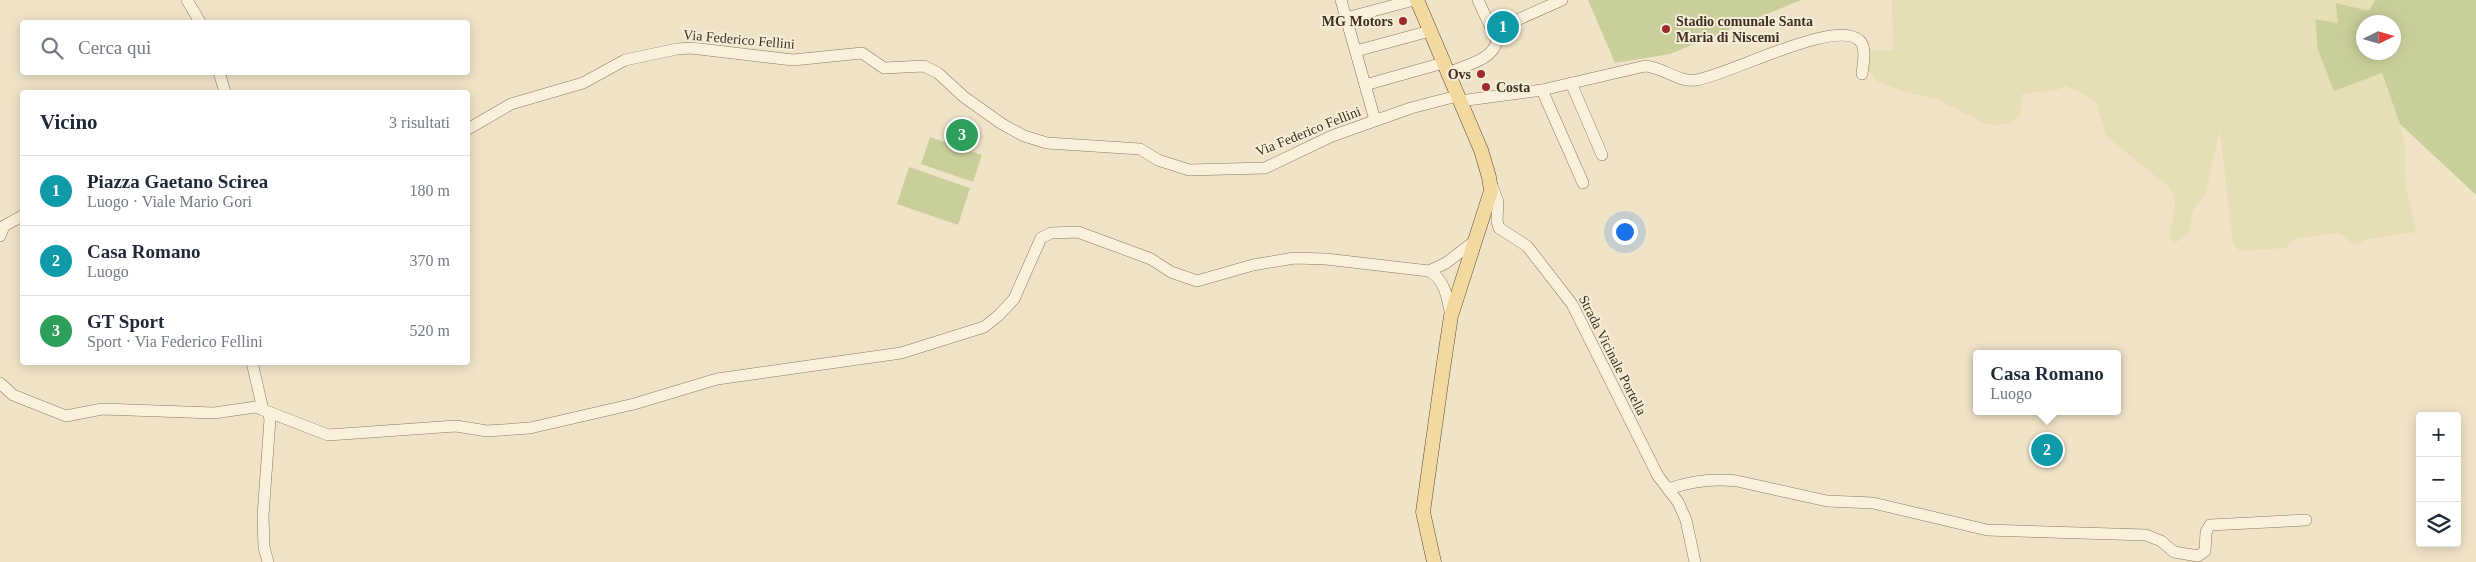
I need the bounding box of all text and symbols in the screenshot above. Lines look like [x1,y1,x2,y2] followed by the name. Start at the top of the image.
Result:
[1487,8,1519,46] pin: 1
[1322,14,1394,29] place label: MG Motors
[1676,14,1813,45] place label: Stadio comunale Santa Maria di Niscemi
[1397,15,1409,27] marker: MG Motors
[2356,15,2401,60] north arrow
[20,20,470,75] search box
[1660,23,1672,35] marker: Stadio comunale Santa Maria di Niscemi
[683,27,795,52] street label: Via Federico Fellini
[38,34,66,62] icon: search
[78,37,151,58] text: Cerca qui
[1448,67,1472,82] place label: Ovs
[1475,68,1487,80] marker: Ovs
[1496,80,1530,95] place label: Costa
[1480,81,1492,93] marker: Costa
[1253,104,1363,159] street label: Via Federico Fellini
[40,110,98,134] text: Vicino
[389,114,450,131] text: 3 risultati
[946,116,978,154] pin: 3
[87,171,268,192] text: Piazza Gaetano Scirea
[52,182,60,199] text: 1
[410,182,450,199] text: 180 m
[87,193,252,210] text: Luogo · Viale Mario Gori
[1612,219,1638,245] your location
[87,241,200,262] text: Casa Romano
[52,252,60,269] text: 2
[410,252,450,269] text: 370 m
[87,263,129,280] text: Luogo
[1576,293,1650,418] street label: Strada Vicinale Portella
[87,311,164,332] text: GT Sport
[52,322,60,339] text: 3
[410,322,450,339] text: 520 m
[87,333,263,350] text: Sport · Via Federico Fellini
[1973,350,2121,415] popup
[1990,363,2104,384] text: Casa Romano
[1990,385,2032,402] text: Luogo
[2416,412,2461,547] map controls
[2416,412,2461,457] button: +
[2031,431,2063,469] pin: 2
[2416,457,2461,502] button: −
[2416,502,2461,547] button: layers

